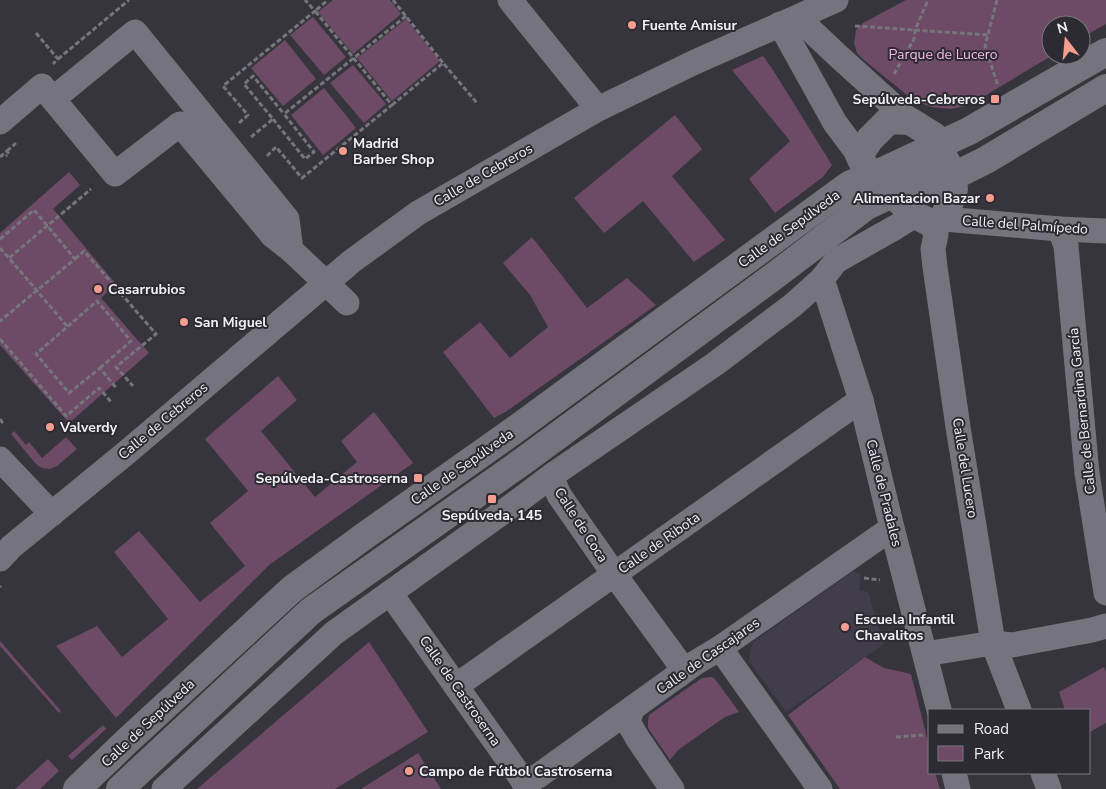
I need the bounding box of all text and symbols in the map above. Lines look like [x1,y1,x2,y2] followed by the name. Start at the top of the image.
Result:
[1041,15,1091,65] north arrow
[642,16,737,35] place label: Fuente Amisur
[1055,17,1070,39] text: N
[626,19,638,31] marker: Fuente Amisur
[889,45,998,64] park label: Parque de Lucero
[853,90,985,109] place label: Sepúlveda-Cebreros
[989,93,1001,105] marker: Sepúlveda-Cebreros
[353,134,435,169] place label: Madrid Barber Shop
[430,139,536,211] street label: Calle de Cebreros
[337,145,349,157] marker: Madrid Barber Shop
[734,186,844,272] street label: Calle de Sepúlveda
[853,189,981,208] place label: Alimentacion Bazar
[984,192,996,204] marker: Alimentacion Bazar
[961,211,1089,239] street label: Calle del Palmípedo
[108,280,186,299] place label: Casarrubios
[92,283,104,295] marker: Casarrubios
[194,313,267,332] place label: San Miguel
[178,316,190,328] marker: San Miguel
[1064,327,1100,495] street label: Calle de Bernardina García
[114,378,212,464] street label: Calle de Cebreros
[948,417,982,520] street label: Calle del Lucero
[59,418,118,437] place label: Valverdy
[44,421,56,433] marker: Valverdy
[407,424,517,510] street label: Calle de Sepúlveda
[861,437,907,549] street label: Calle de Pradales
[256,469,408,488] place label: Sepúlveda-Castroserna
[412,472,424,484] marker: Sepúlveda-Castroserna
[550,484,612,566] street label: Calle de Coca
[486,493,498,505] marker: Sepúlveda, 145
[442,506,542,525] place label: Sepúlveda, 145
[614,508,704,578] street label: Calle de Ribota
[855,610,955,645] place label: Escuela Infantil Chavalitos
[653,613,764,699] street label: Calle de Cascajares
[839,621,851,633] marker: Escuela Infantil Chavalitos
[415,632,505,750] street label: Calle de Castroserna
[97,675,199,771] street label: Calle de Sepúlveda
[928,709,1091,774] legend
[974,719,1009,739] text: Road
[974,744,1004,764] text: Park
[419,762,612,781] place label: Campo de Fútbol Castroserna
[403,765,415,777] marker: Campo de Fútbol Castroserna

